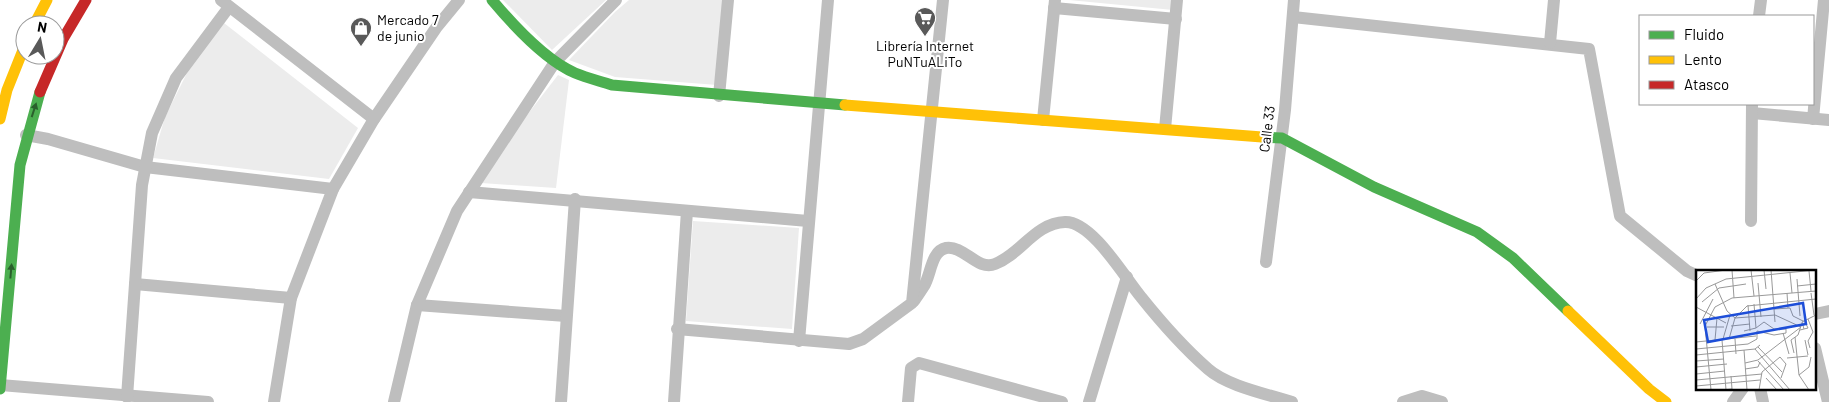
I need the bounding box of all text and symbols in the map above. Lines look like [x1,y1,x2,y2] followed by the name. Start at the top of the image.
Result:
[913,6,937,37] supermarket icon: Librería Internet PuNTuALiTo
[377,11,439,44] place label: Mercado 7 de junio
[15,15,65,65] north arrow
[1639,15,1814,105] legend
[349,16,373,47] shop icon: Mercado 7 de junio
[36,18,48,36] text: N
[1684,25,1724,43] text: Fluido
[876,37,974,70] place label: Librería Internet PuNTuALiTo
[1684,50,1722,68] text: Lento
[1684,75,1729,93] text: Atasco
[31,103,38,118] one-way arrow
[1255,105,1278,153] street label: Calle 33
[7,262,15,278] one-way arrow
[1696,270,1816,390] inset map

